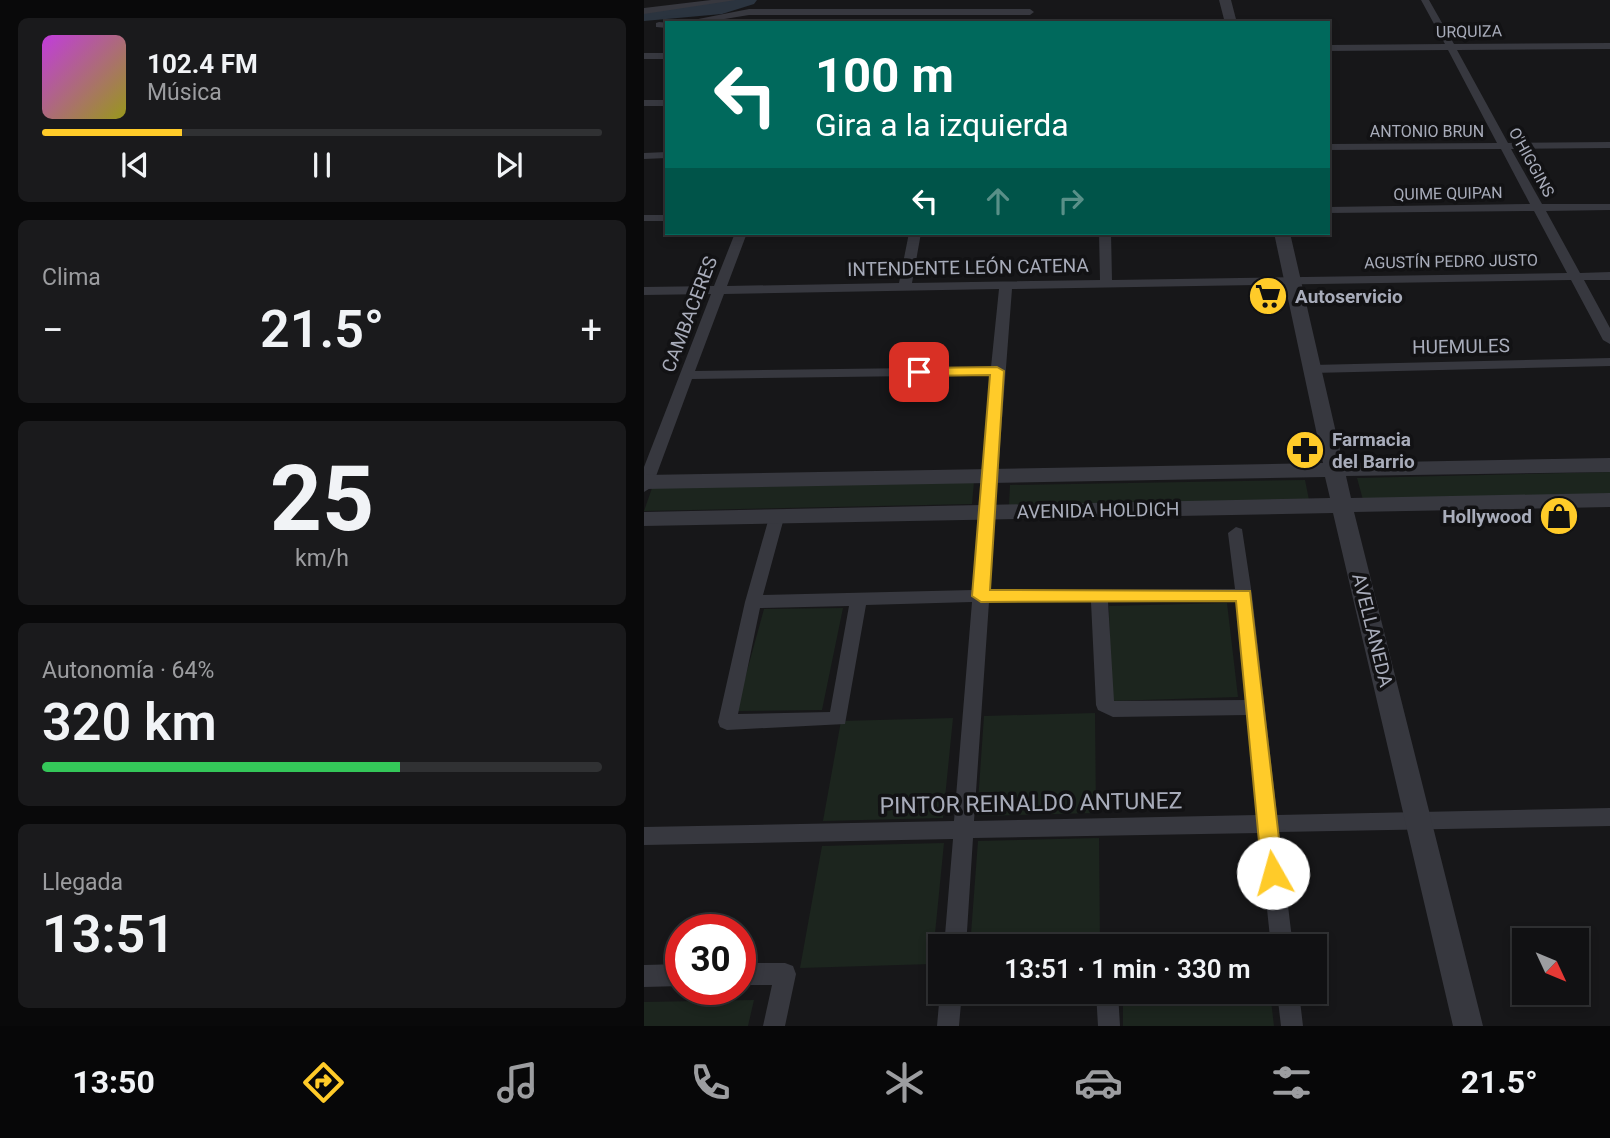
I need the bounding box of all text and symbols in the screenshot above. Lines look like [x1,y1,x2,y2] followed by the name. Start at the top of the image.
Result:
[1436,21,1503,42] street label: URQUIZA
[815,47,954,104] text: 100 m
[147,49,258,79] text: 102.4 FM
[700,49,791,140] icon: left
[147,79,222,106] text: Música
[815,106,1069,144] text: Gira a la izquierda
[1370,122,1484,141] street label: ANTONIO BRUN
[1505,124,1558,200] street label: O'HIGGINS
[116,146,154,184] icon: previous
[303,146,341,184] icon: pause
[490,146,528,184] icon: next
[906,182,944,220] icon: left
[979,182,1017,220] icon: ahead
[1052,182,1090,220] icon: right
[1393,183,1503,204] street label: QUIME QUIPAN
[1364,250,1538,273] street label: AGUSTÍN PEDRO JUSTO
[657,253,722,375] street label: CAMBACERES
[847,254,1090,281] street label: INTENDENTE LEÓN CATENA
[42,264,101,291] text: Clima
[1247,275,1289,317] supermarket icon: Autoservicio
[1295,285,1403,308] place label: Autoservicio
[260,299,384,360] text: 21.5°
[42,308,64,352] text: −
[580,308,602,352] text: +
[1412,334,1510,359] street label: HUEMULES
[889,342,949,402] pin
[900,353,938,391] icon: arrive
[1332,428,1415,473] place label: Farmacia del Barrio
[1284,429,1326,471] pharmacy icon: Farmacia del Barrio
[270,446,374,552] text: 25
[1538,495,1580,537] shop icon: Hollywood
[1016,498,1180,523] street label: AVENIDA HOLDICH
[1442,505,1532,528] place label: Hollywood
[295,545,349,572] text: km/h
[1347,571,1398,690] street label: AVELLANEDA
[42,657,214,684] text: Autonomía · 64%
[42,692,217,753] text: 320 km
[879,787,1183,820] street label: PINTOR REINALDO ANTUNEZ
[1236,836,1310,910] position arrow
[42,869,123,896] text: Llegada
[42,904,175,965] text: 13:51
[665,914,756,1005] speed limit sign: 30
[1512,928,1589,1004] north arrow
[1512,928,1589,1005] map controls
[1004,954,1251,984] text: 13:51 · 1 min · 330 m
[299,1058,348,1107] icon: directions
[493,1058,542,1107] icon: music
[686,1058,735,1107] icon: phone
[880,1058,929,1107] icon: climate
[1074,1058,1123,1107] icon: car
[1267,1058,1316,1107] icon: filters
[72,1063,155,1101] text: 13:50
[1461,1063,1538,1101] text: 21.5°

